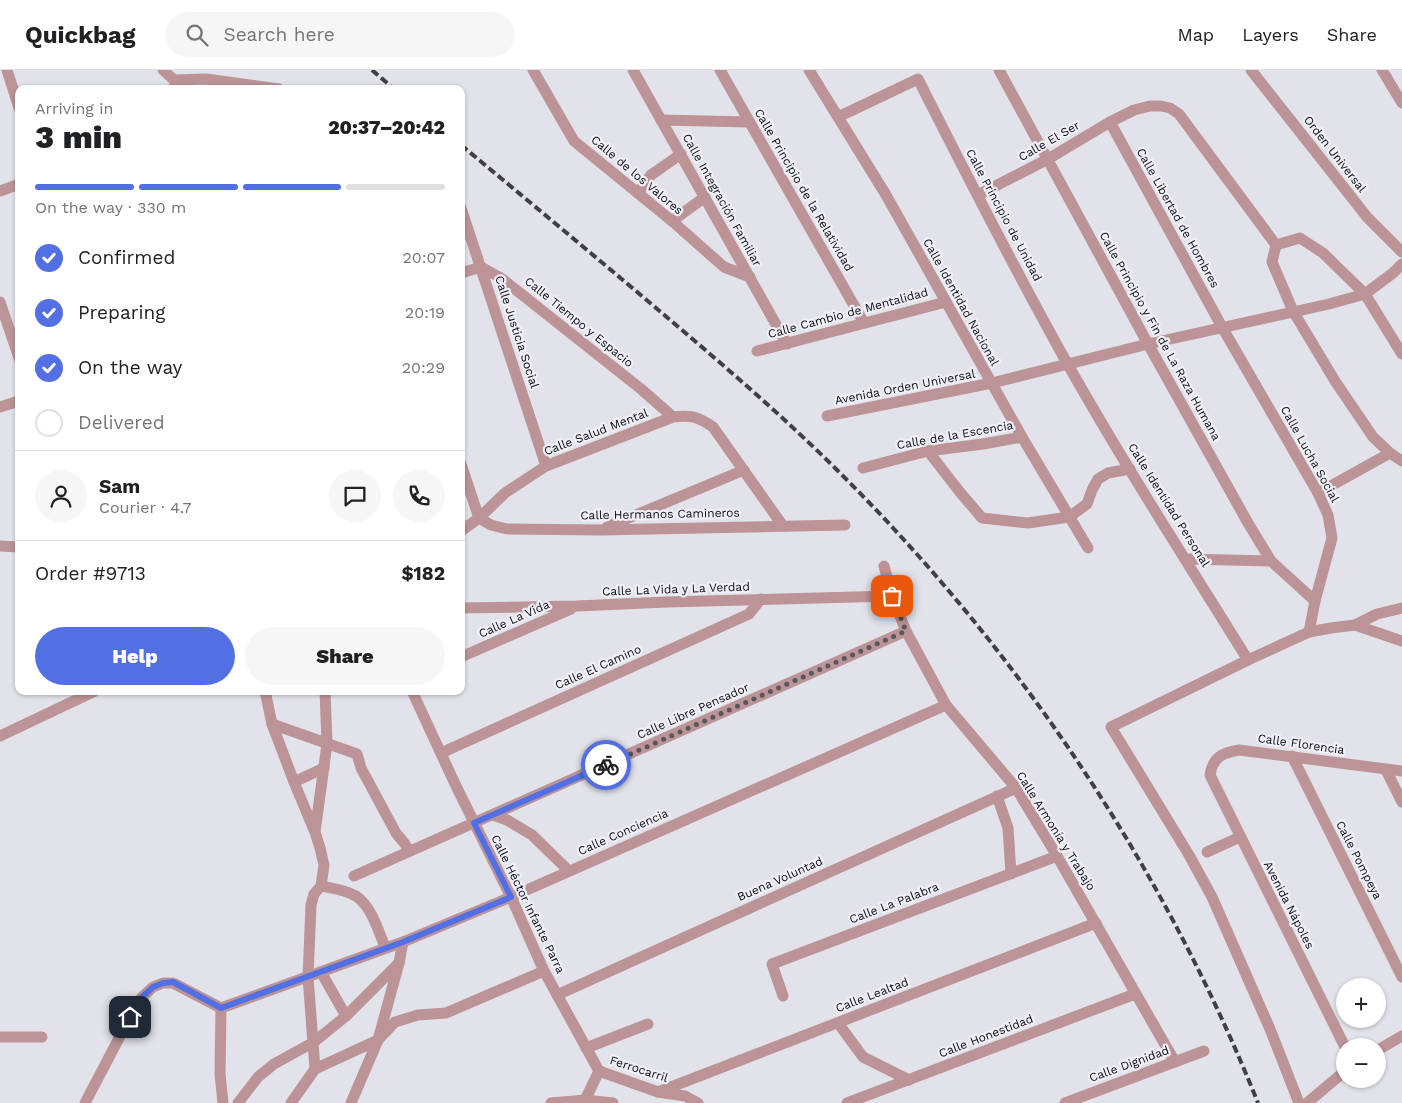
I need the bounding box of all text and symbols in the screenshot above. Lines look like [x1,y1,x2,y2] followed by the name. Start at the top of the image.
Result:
[165,12,515,57] search box
[25,21,135,49] text: Quickbag
[183,21,211,49] icon: search
[223,23,335,46] text: Search here
[1177,24,1214,45] text: Map
[1242,24,1299,45] text: Layers
[1327,24,1377,45] text: Share
[35,99,113,118] text: Arriving in
[752,106,856,274] street label: Calle Principio de la Relatividad
[1301,113,1369,195] street label: Orden Universal
[328,116,445,139] text: 20:37–20:42
[35,118,122,156] text: 3 min
[1016,118,1082,164] street label: Calle El Ser
[680,131,764,269] street label: Calle Integración Familiar
[588,133,686,217] street label: Calle de los Valores
[1134,146,1222,290] street label: Calle Libertad de Hombres
[963,147,1045,283] street label: Calle Principio de Unidad
[35,198,186,217] text: On the way · 330 m
[1097,229,1224,443] street label: Calle Principio y Fin de La Raza Humana
[920,236,1002,368] street label: Calle Identidad Nacional
[35,244,63,272] icon: check
[78,246,175,269] text: Confirmed
[402,248,445,267] text: 20:07
[492,274,542,390] street label: Calle Justicia Social
[522,274,636,370] street label: Calle Tiempo y Espacio
[766,285,930,341] street label: Calle Cambio de Mentalidad
[35,299,63,327] icon: check
[78,301,165,324] text: Preparing
[405,303,445,322] text: 20:19
[35,354,63,382] icon: check
[78,356,182,379] text: On the way
[402,358,445,377] text: 20:29
[834,366,977,407] street label: Avenida Orden Universal
[1278,403,1342,505] street label: Calle Lucha Social
[542,406,650,458] street label: Calle Salud Mental
[78,411,165,434] text: Delivered
[896,418,1015,452] street label: Calle de la Escencia
[1125,441,1213,570] street label: Calle Identidad Personal
[35,470,87,522] button: person
[329,470,381,522] button: chat
[393,470,445,522] button: phone
[99,475,140,498] text: Sam
[99,498,192,517] text: Courier · 4.7
[580,506,740,522] street label: Calle Hermanos Camineros
[35,562,146,585] text: Order #9713
[401,562,445,585] text: $182
[871,575,913,617] pin
[602,579,750,599] street label: Calle La Vida y La Verdad
[878,582,906,610] icon: bag
[476,597,552,641] street label: Calle La Vida
[35,627,235,685] button: Help
[245,627,445,685] button: Share
[553,642,643,692] street label: Calle El Camino
[635,680,751,742] street label: Calle Libre Pensador
[1257,731,1345,757] street label: Calle Florencia
[581,740,631,790] courier
[592,751,620,779] icon: bike
[1014,769,1098,893] street label: Calle Armonía y Trabajo
[576,806,670,858] street label: Calle Conciencia
[1333,818,1385,902] street label: Calle Pompeya
[488,832,568,976] street label: Calle Héctor Infante Parra
[735,854,825,904] street label: Buena Voluntad
[1261,859,1317,951] street label: Avenida Nápoles
[847,879,941,927] street label: Calle La Palabra
[834,975,910,1015] street label: Calle Lealtad
[1336,978,1386,1088] map controls
[1336,978,1386,1028] button: +
[109,996,151,1038] pin
[116,1003,144,1031] icon: home
[937,1012,1035,1060] street label: Calle Honestidad
[1336,1038,1386,1088] button: −
[1087,1043,1171,1085] street label: Calle Dignidad
[608,1053,670,1085] street label: Ferrocarril

